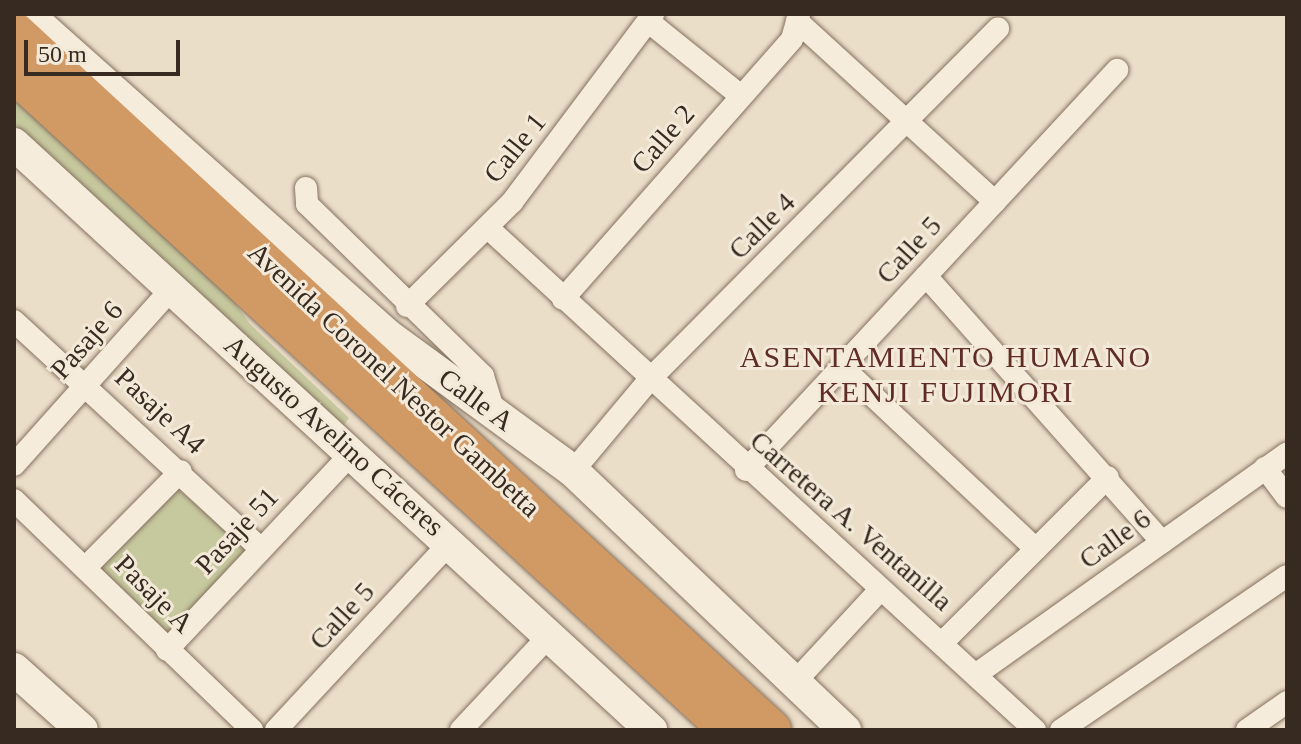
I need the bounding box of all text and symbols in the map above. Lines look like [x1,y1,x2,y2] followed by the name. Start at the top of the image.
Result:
[28,24,184,74] scale bar
[38,41,87,67] text: 50 m
[624,98,702,180] street label: Calle 2
[477,106,553,190] street label: Calle 1
[722,186,802,266] street label: Calle 4
[869,209,949,291] street label: Calle 5
[241,236,547,524] street label: Avenida Coronel Nestor Gambetta
[44,294,130,386] street label: Pasaje 6
[217,328,451,544] street label: Augusto Avelino Cáceres
[740,339,1152,410] district label: ASENTAMIENTO HUMANO KENJI FUJIMORI
[107,360,213,462] street label: Pasaje A4
[431,361,521,439] street label: Calle A
[742,423,960,619] street label: Carretera A. Ventanilla
[188,481,286,581] street label: Pasaje 51
[1073,502,1157,576] street label: Calle 6
[107,547,201,641] street label: Pasaje A
[302,575,382,657] street label: Calle 5

